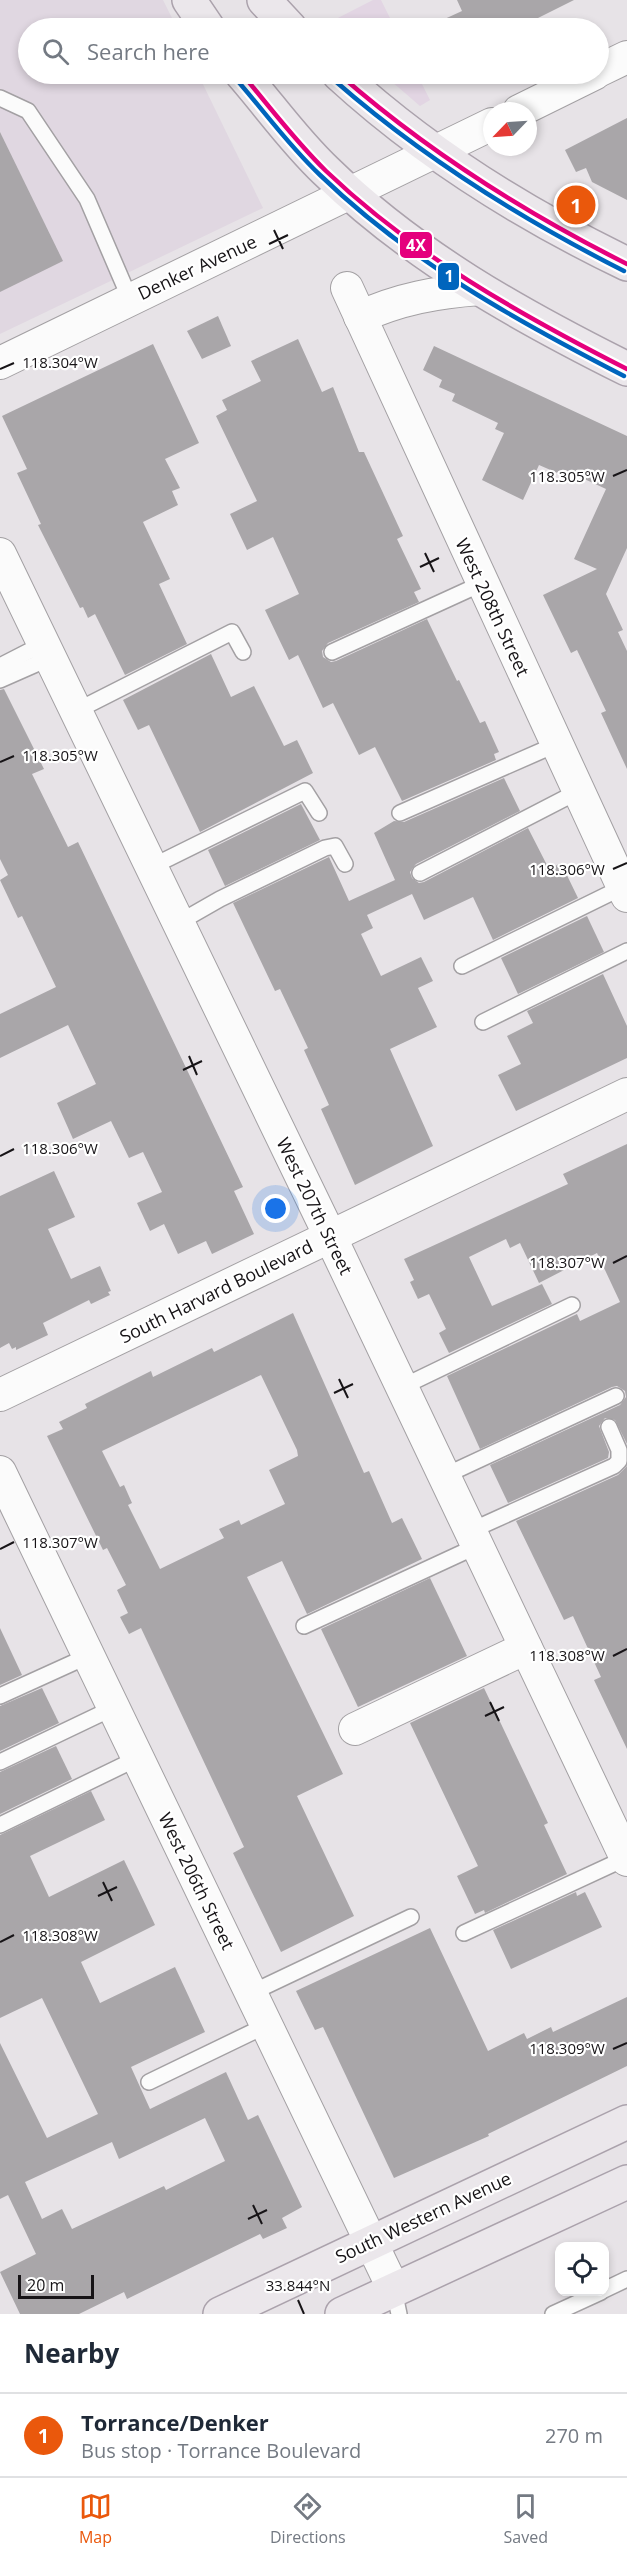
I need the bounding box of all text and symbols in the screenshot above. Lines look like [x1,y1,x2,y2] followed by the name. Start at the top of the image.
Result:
[18,18,609,84] search box
[39,35,72,68] icon: search
[87,36,210,66] text: Search here
[483,102,537,156] north arrow
[556,182,596,228] pin: 1
[134,229,260,305] street label: Denker Avenue
[399,231,433,259] line badge: 4X
[406,234,426,256] text: 4X
[437,262,460,291] line badge: 1
[444,265,454,287] text: 1
[22,352,98,372] text: 118.304°W
[529,466,605,486] text: 118.305°W
[450,534,536,680] street label: West 208th Street
[22,745,98,765] text: 118.305°W
[529,859,605,879] text: 118.306°W
[271,1133,359,1279] street label: West 207th Street
[22,1138,98,1158] text: 118.306°W
[261,1194,290,1223] your location
[115,1234,317,1348] street label: South Harvard Boulevard
[529,1252,605,1272] text: 118.307°W
[22,1532,98,1552] text: 118.307°W
[529,1645,605,1665] text: 118.308°W
[153,1808,241,1954] street label: West 206th Street
[22,1925,98,1945] text: 118.308°W
[529,2038,605,2058] text: 118.309°W
[331,2166,515,2268] street label: South Western Avenue
[555,2242,609,2296] map controls
[555,2242,609,2296] button: locate
[18,2272,94,2300] scale bar
[27,2274,64,2296] text: 20 m
[266,2275,330,2295] text: 33.844°N
[24,2335,119,2371] text: Nearby
[81,2407,269,2437] text: Torrance/Denker
[38,2422,49,2449] text: 1
[545,2422,603,2449] text: 270 m
[81,2437,361,2464] text: Bus stop · Torrance Boulevard
[79,2490,112,2548] tab: Map
[270,2490,346,2548] tab: Directions
[504,2490,548,2548] tab: Saved

